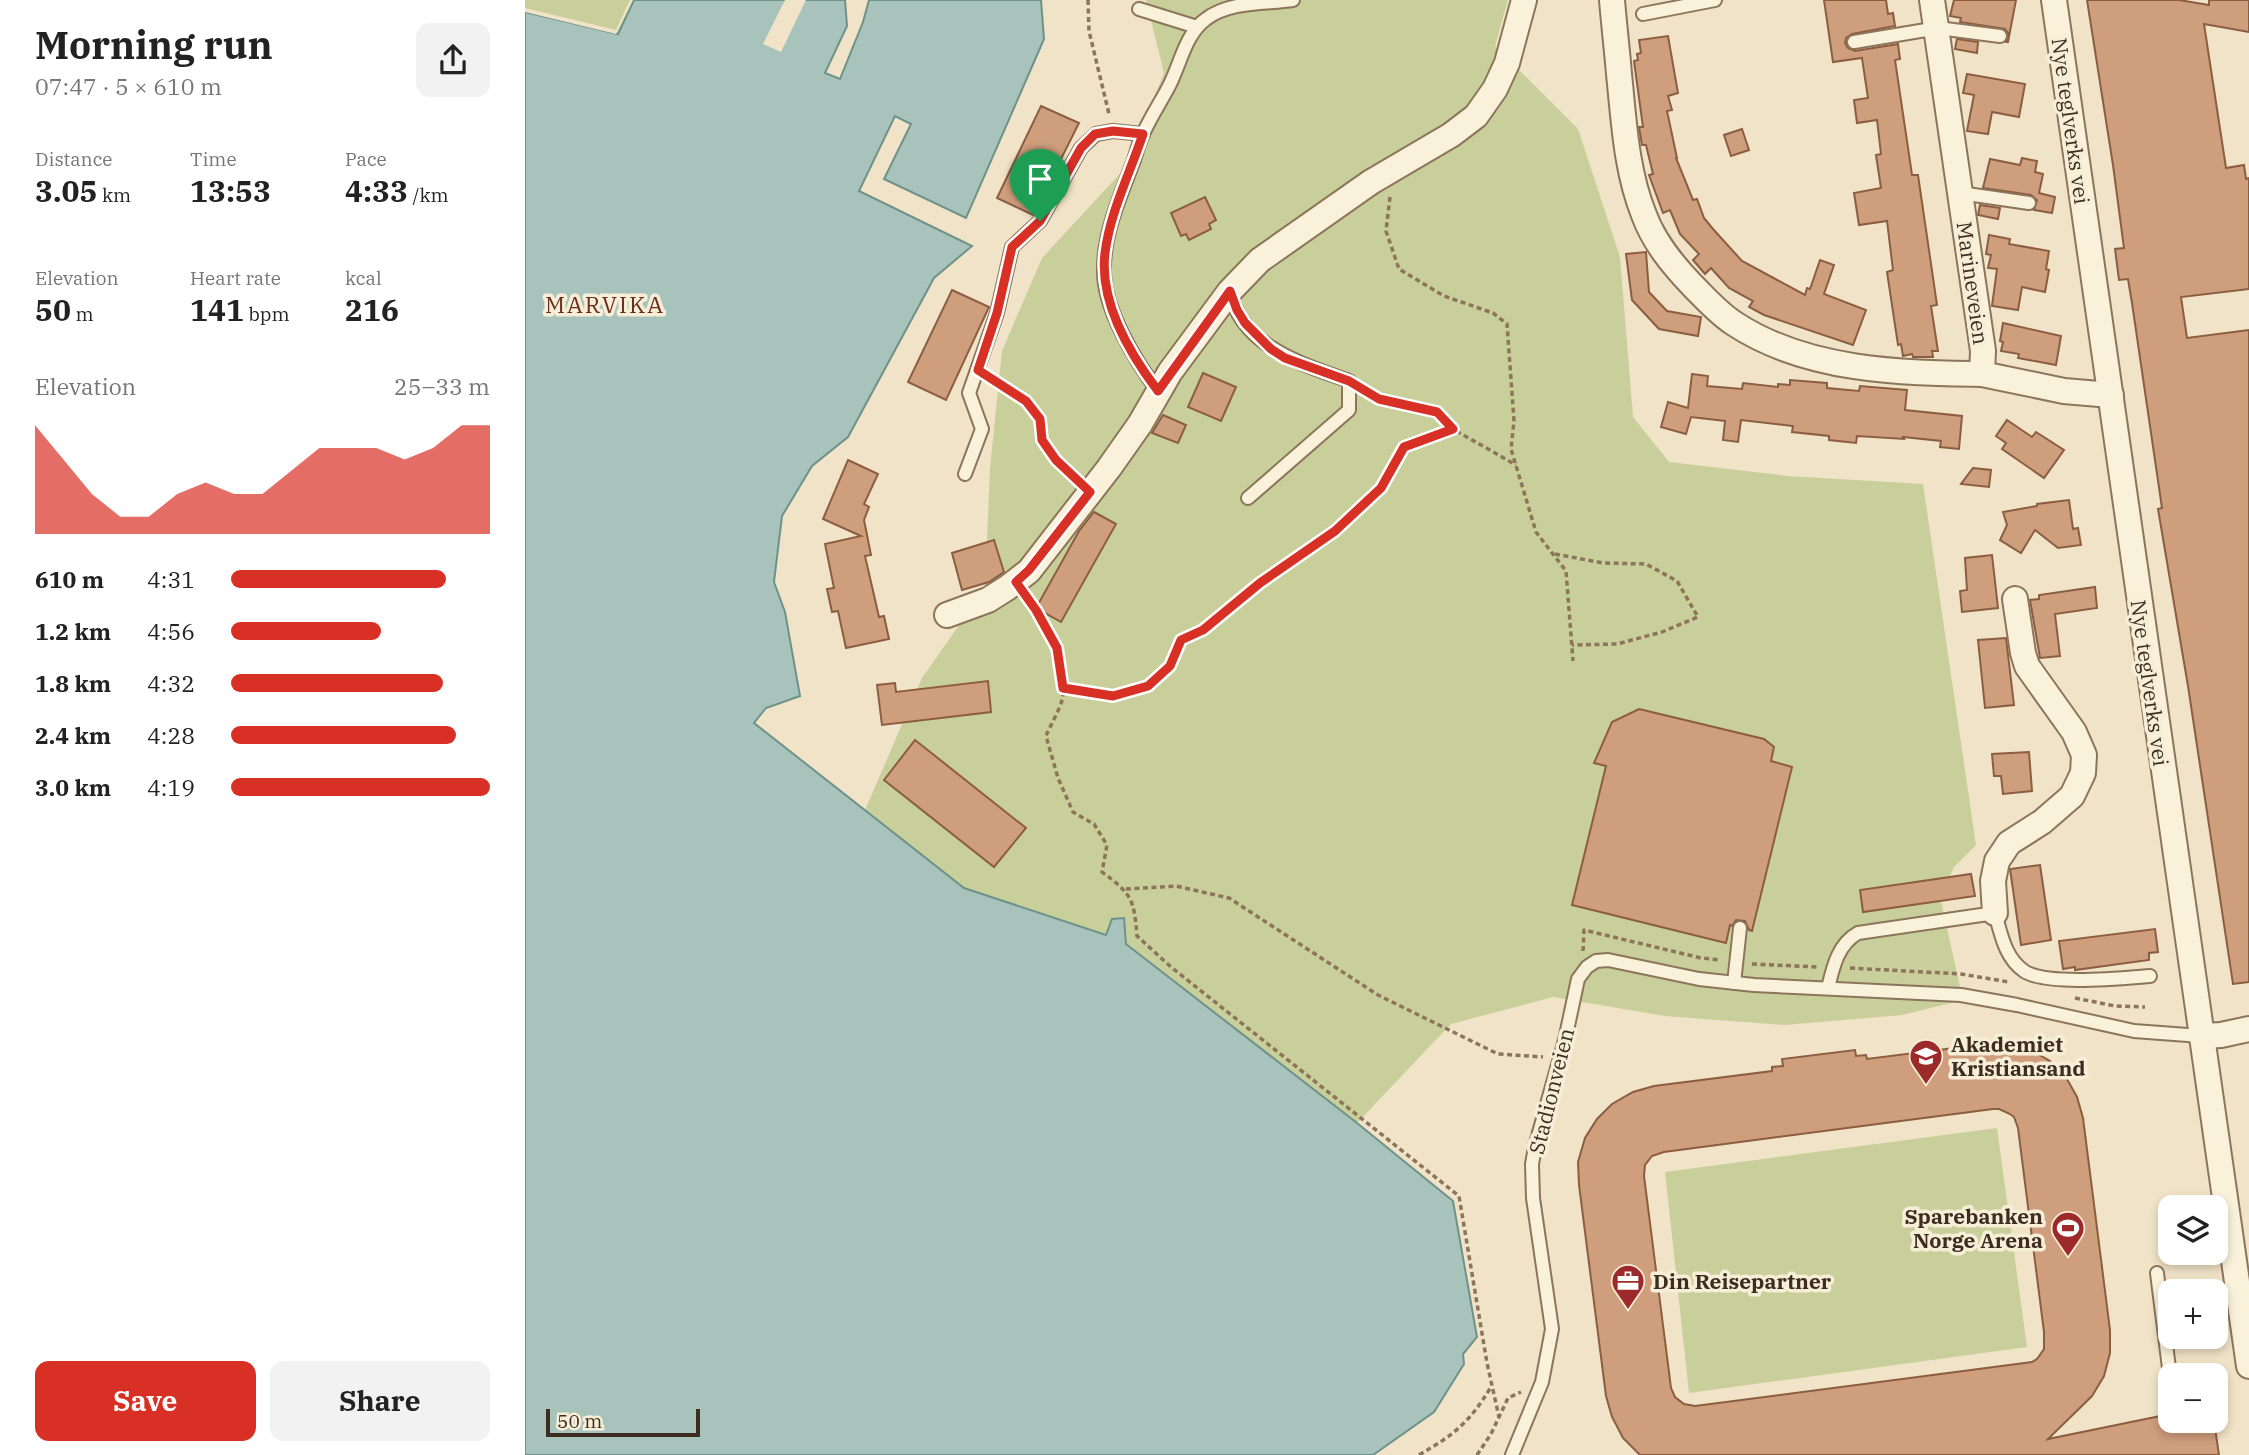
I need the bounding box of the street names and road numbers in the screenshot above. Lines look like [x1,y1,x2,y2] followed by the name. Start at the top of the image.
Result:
[2045,36,2097,206] street label: Nye teglverks vei
[1951,220,1995,346] street label: Marineveien
[2124,598,2176,768] street label: Nye teglverks vei
[1522,1025,1580,1157] street label: Stadionveien

